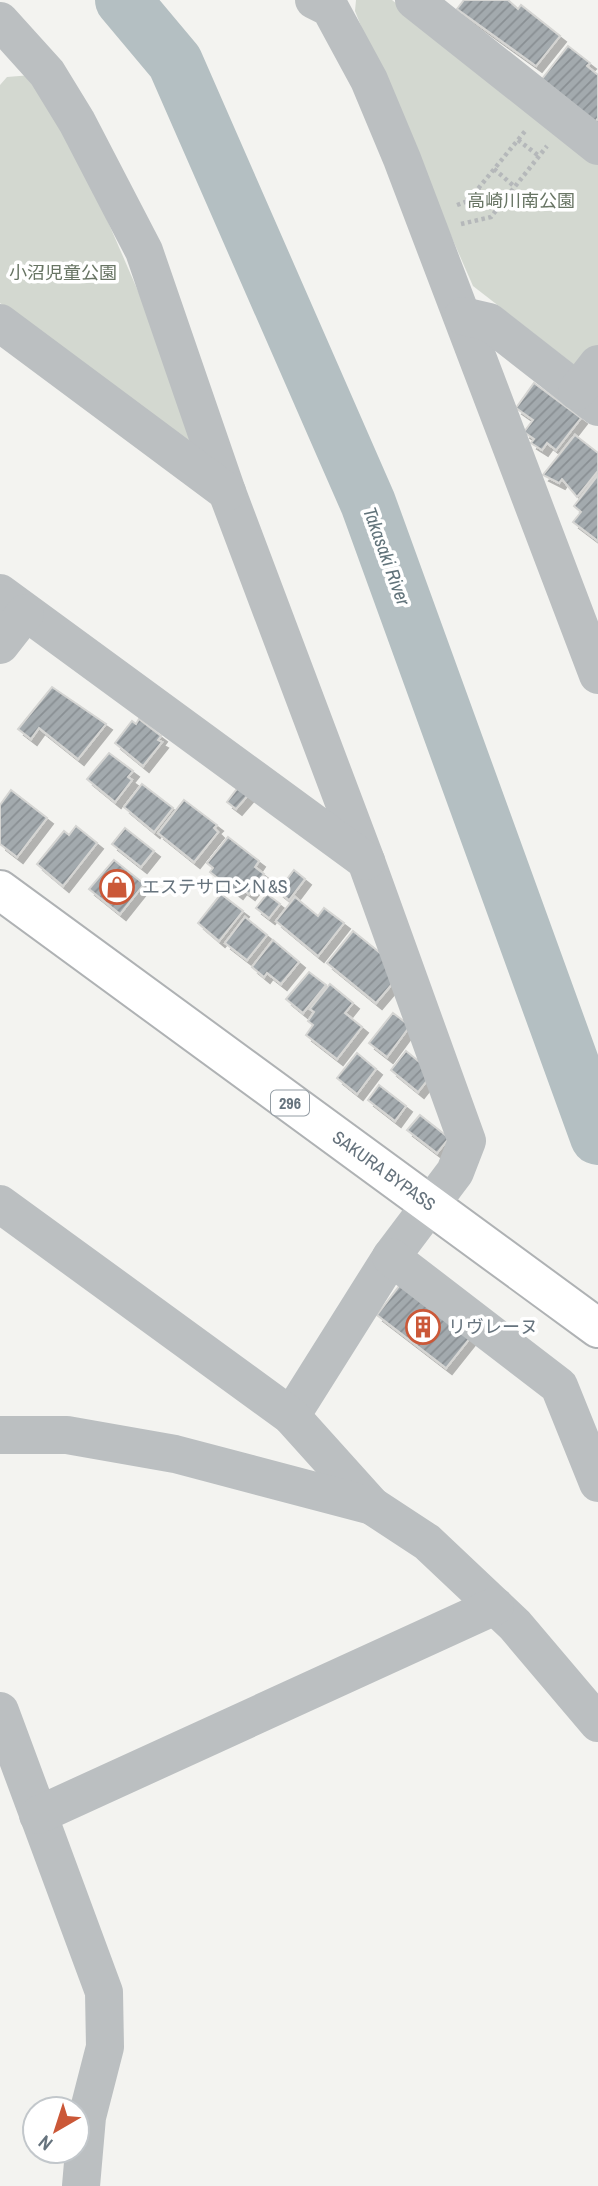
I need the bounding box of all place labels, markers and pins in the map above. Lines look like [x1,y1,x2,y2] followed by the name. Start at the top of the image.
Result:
[98,868,136,906] shop icon: エステサロンＮ&S
[142,874,288,899] place label: エステサロンＮ&S
[404,1308,442,1346] building icon: リヴレーヌ
[448,1314,538,1339] place label: リヴレーヌ

